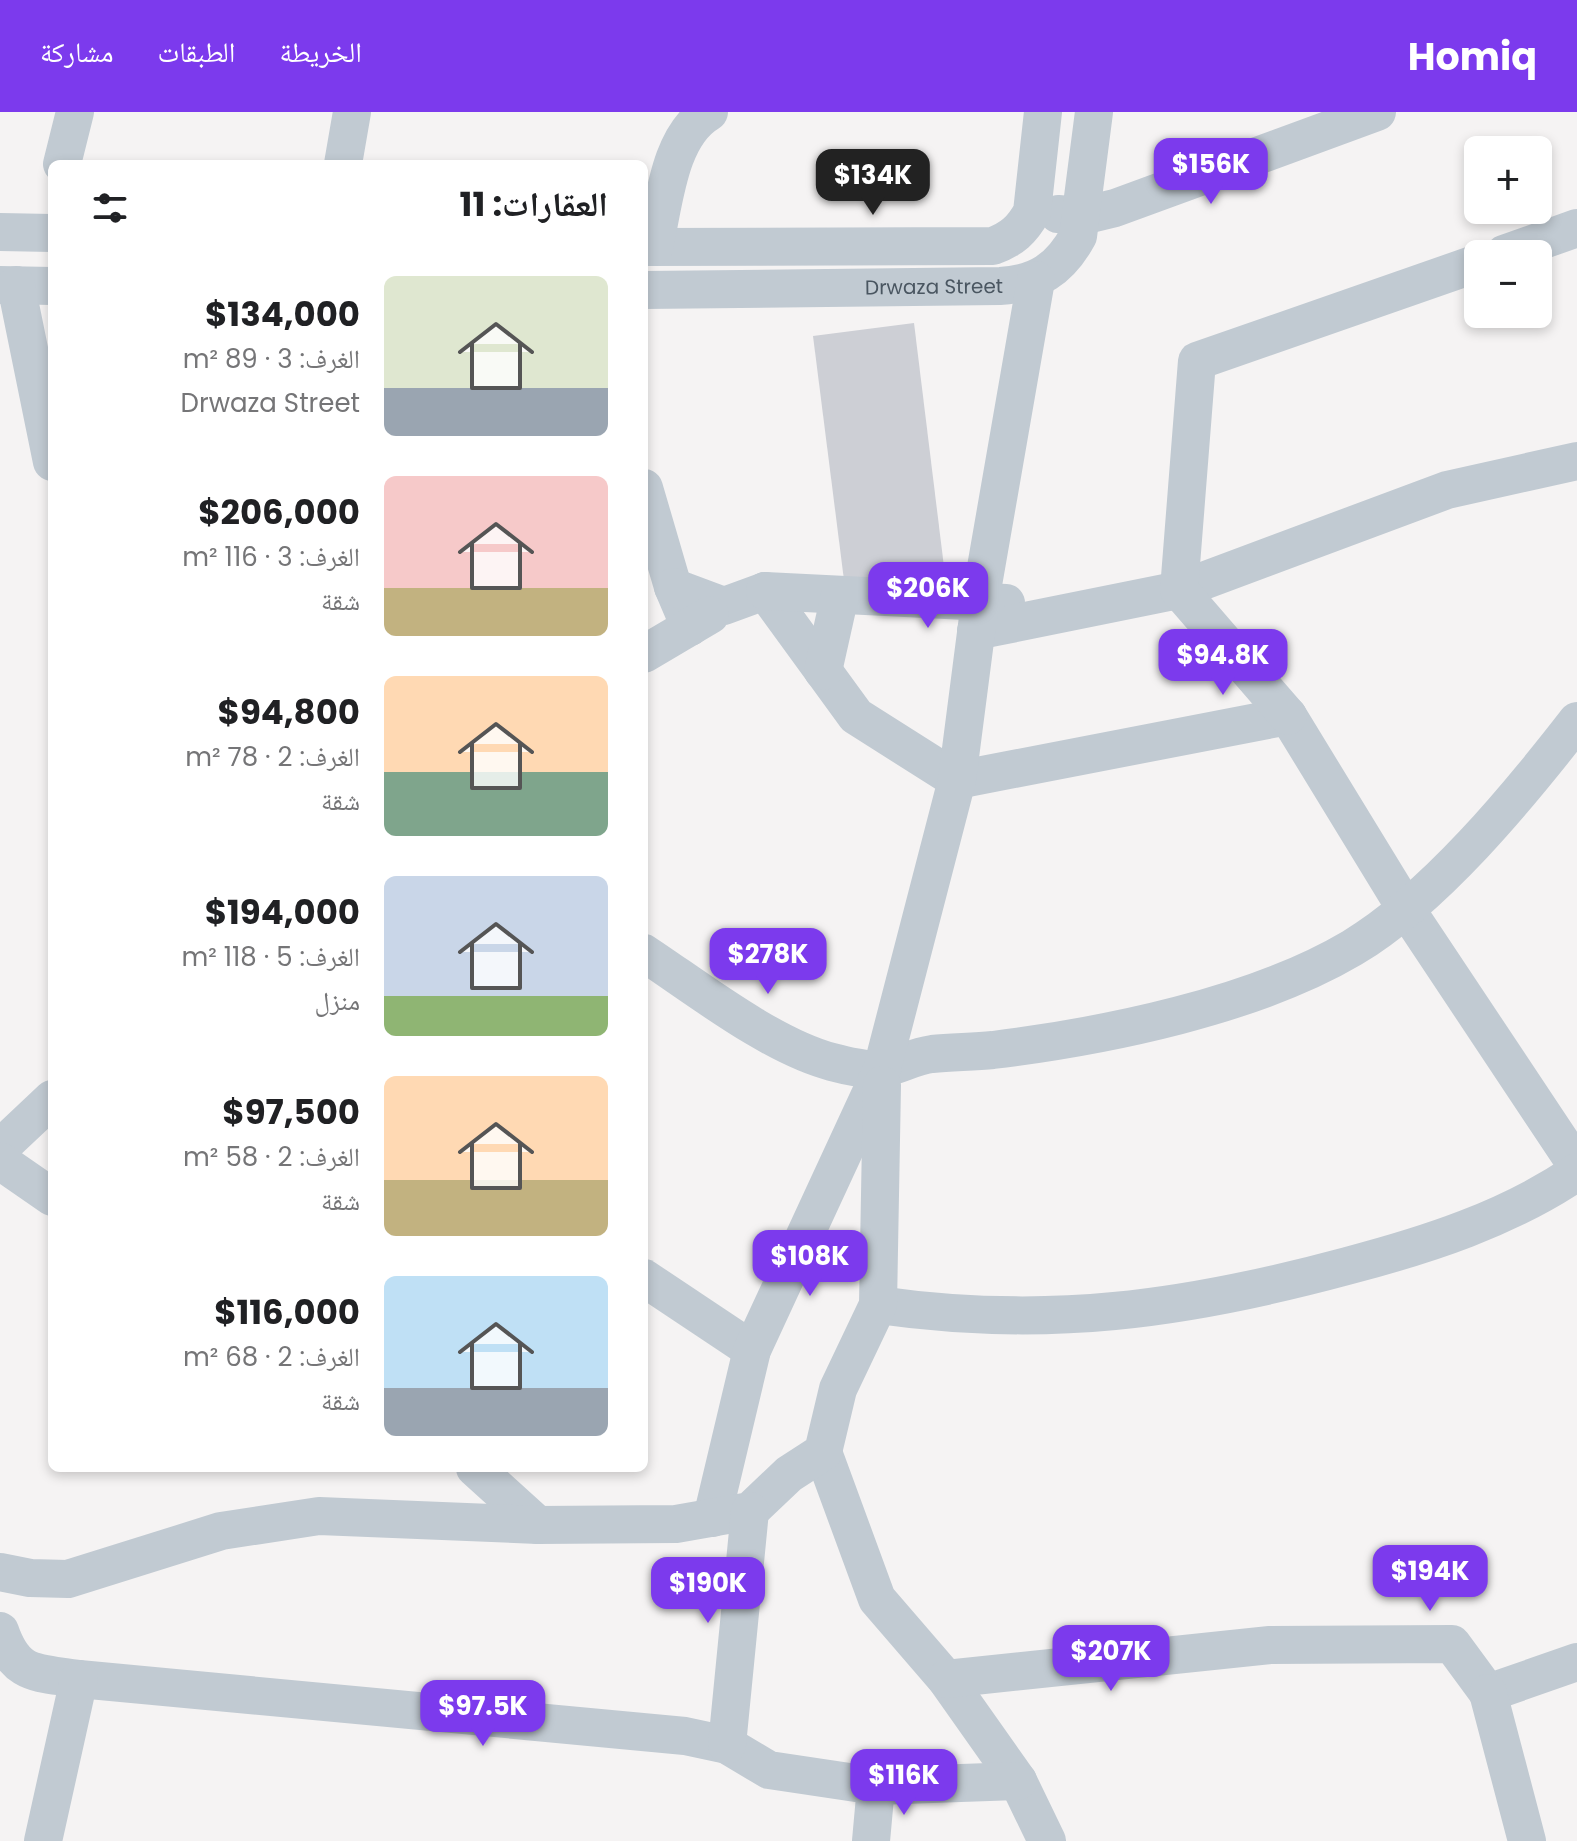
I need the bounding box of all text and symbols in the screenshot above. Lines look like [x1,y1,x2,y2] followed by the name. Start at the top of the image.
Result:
[1408,30,1537,83] text: Homiq
[40,33,114,72] text: مشاركة
[158,33,235,72] text: الطبقات
[279,33,362,72] text: الخريطة
[1464,136,1552,328] map controls
[1464,136,1552,224] button: +
[1155,138,1267,206] pin: $156K
[1172,146,1250,182] text: $156K
[817,149,929,217] pin: $134K
[834,157,912,193] text: $134K
[460,180,608,228] text: العقارات: 11
[88,186,132,230] icon: filters
[1464,240,1552,328] button: −
[865,272,1003,302] street label: Drwaza Street
[205,290,360,338] text: $134,000
[448,308,544,404] icon: home
[183,341,360,377] text: الغرف: 3 · 89 m²
[181,385,360,421] text: Drwaza Street
[198,488,360,536] text: $206,000
[448,508,544,604] icon: home
[182,539,360,575] text: الغرف: 3 · 116 m²
[872,562,984,630] pin: $206K
[886,570,970,606] text: $206K
[321,583,360,619] text: شقة
[1158,629,1288,697] pin: $94.8K
[1176,637,1270,673] text: $94.8K
[218,688,360,736] text: $94,800
[448,708,544,804] icon: home
[185,739,360,775] text: الغرف: 2 · 78 m²
[321,783,360,819] text: شقة
[205,888,360,936] text: $194,000
[448,908,544,1004] icon: home
[712,928,824,996] pin: $278K
[728,936,808,972] text: $278K
[181,939,360,975] text: الغرف: 5 · 118 m²
[315,983,360,1019] text: منزل
[222,1088,360,1136] text: $97,500
[448,1108,544,1204] icon: home
[183,1139,360,1175] text: الغرف: 2 · 58 m²
[321,1183,360,1219] text: شقة
[754,1230,866,1298] pin: $108K
[771,1238,849,1274] text: $108K
[214,1288,360,1336] text: $116,000
[448,1308,544,1404] icon: home
[183,1339,360,1375] text: الغرف: 2 · 68 m²
[321,1383,360,1419] text: شقة
[1374,1545,1486,1613] pin: $194K
[1391,1553,1469,1589] text: $194K
[652,1557,764,1625] pin: $190K
[669,1565,747,1601] text: $190K
[1055,1625,1167,1693] pin: $207K
[1071,1633,1151,1669] text: $207K
[418,1680,548,1748] pin: $97.5K
[438,1688,528,1724] text: $97.5K
[848,1749,960,1817] pin: $116K
[868,1757,940,1793] text: $116K

